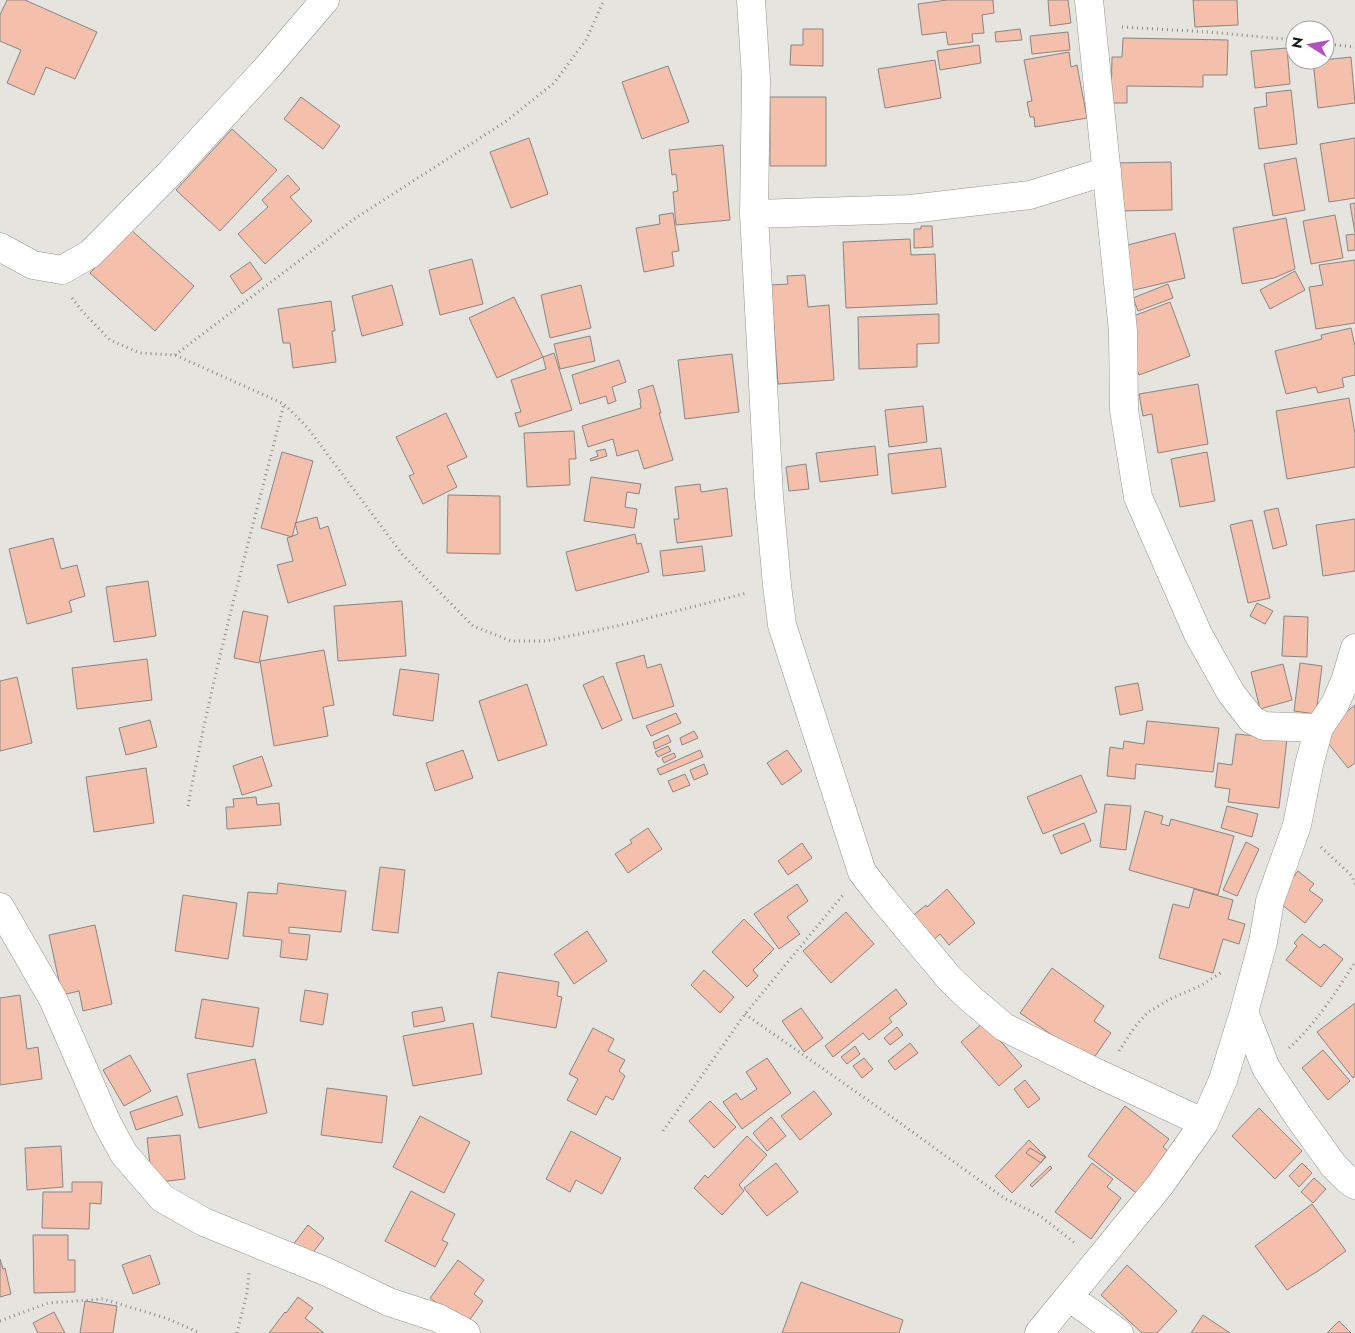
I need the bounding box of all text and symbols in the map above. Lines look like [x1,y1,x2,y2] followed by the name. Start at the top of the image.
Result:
[1285,20,1335,70] north arrow
[1286,35,1308,50] text: N

